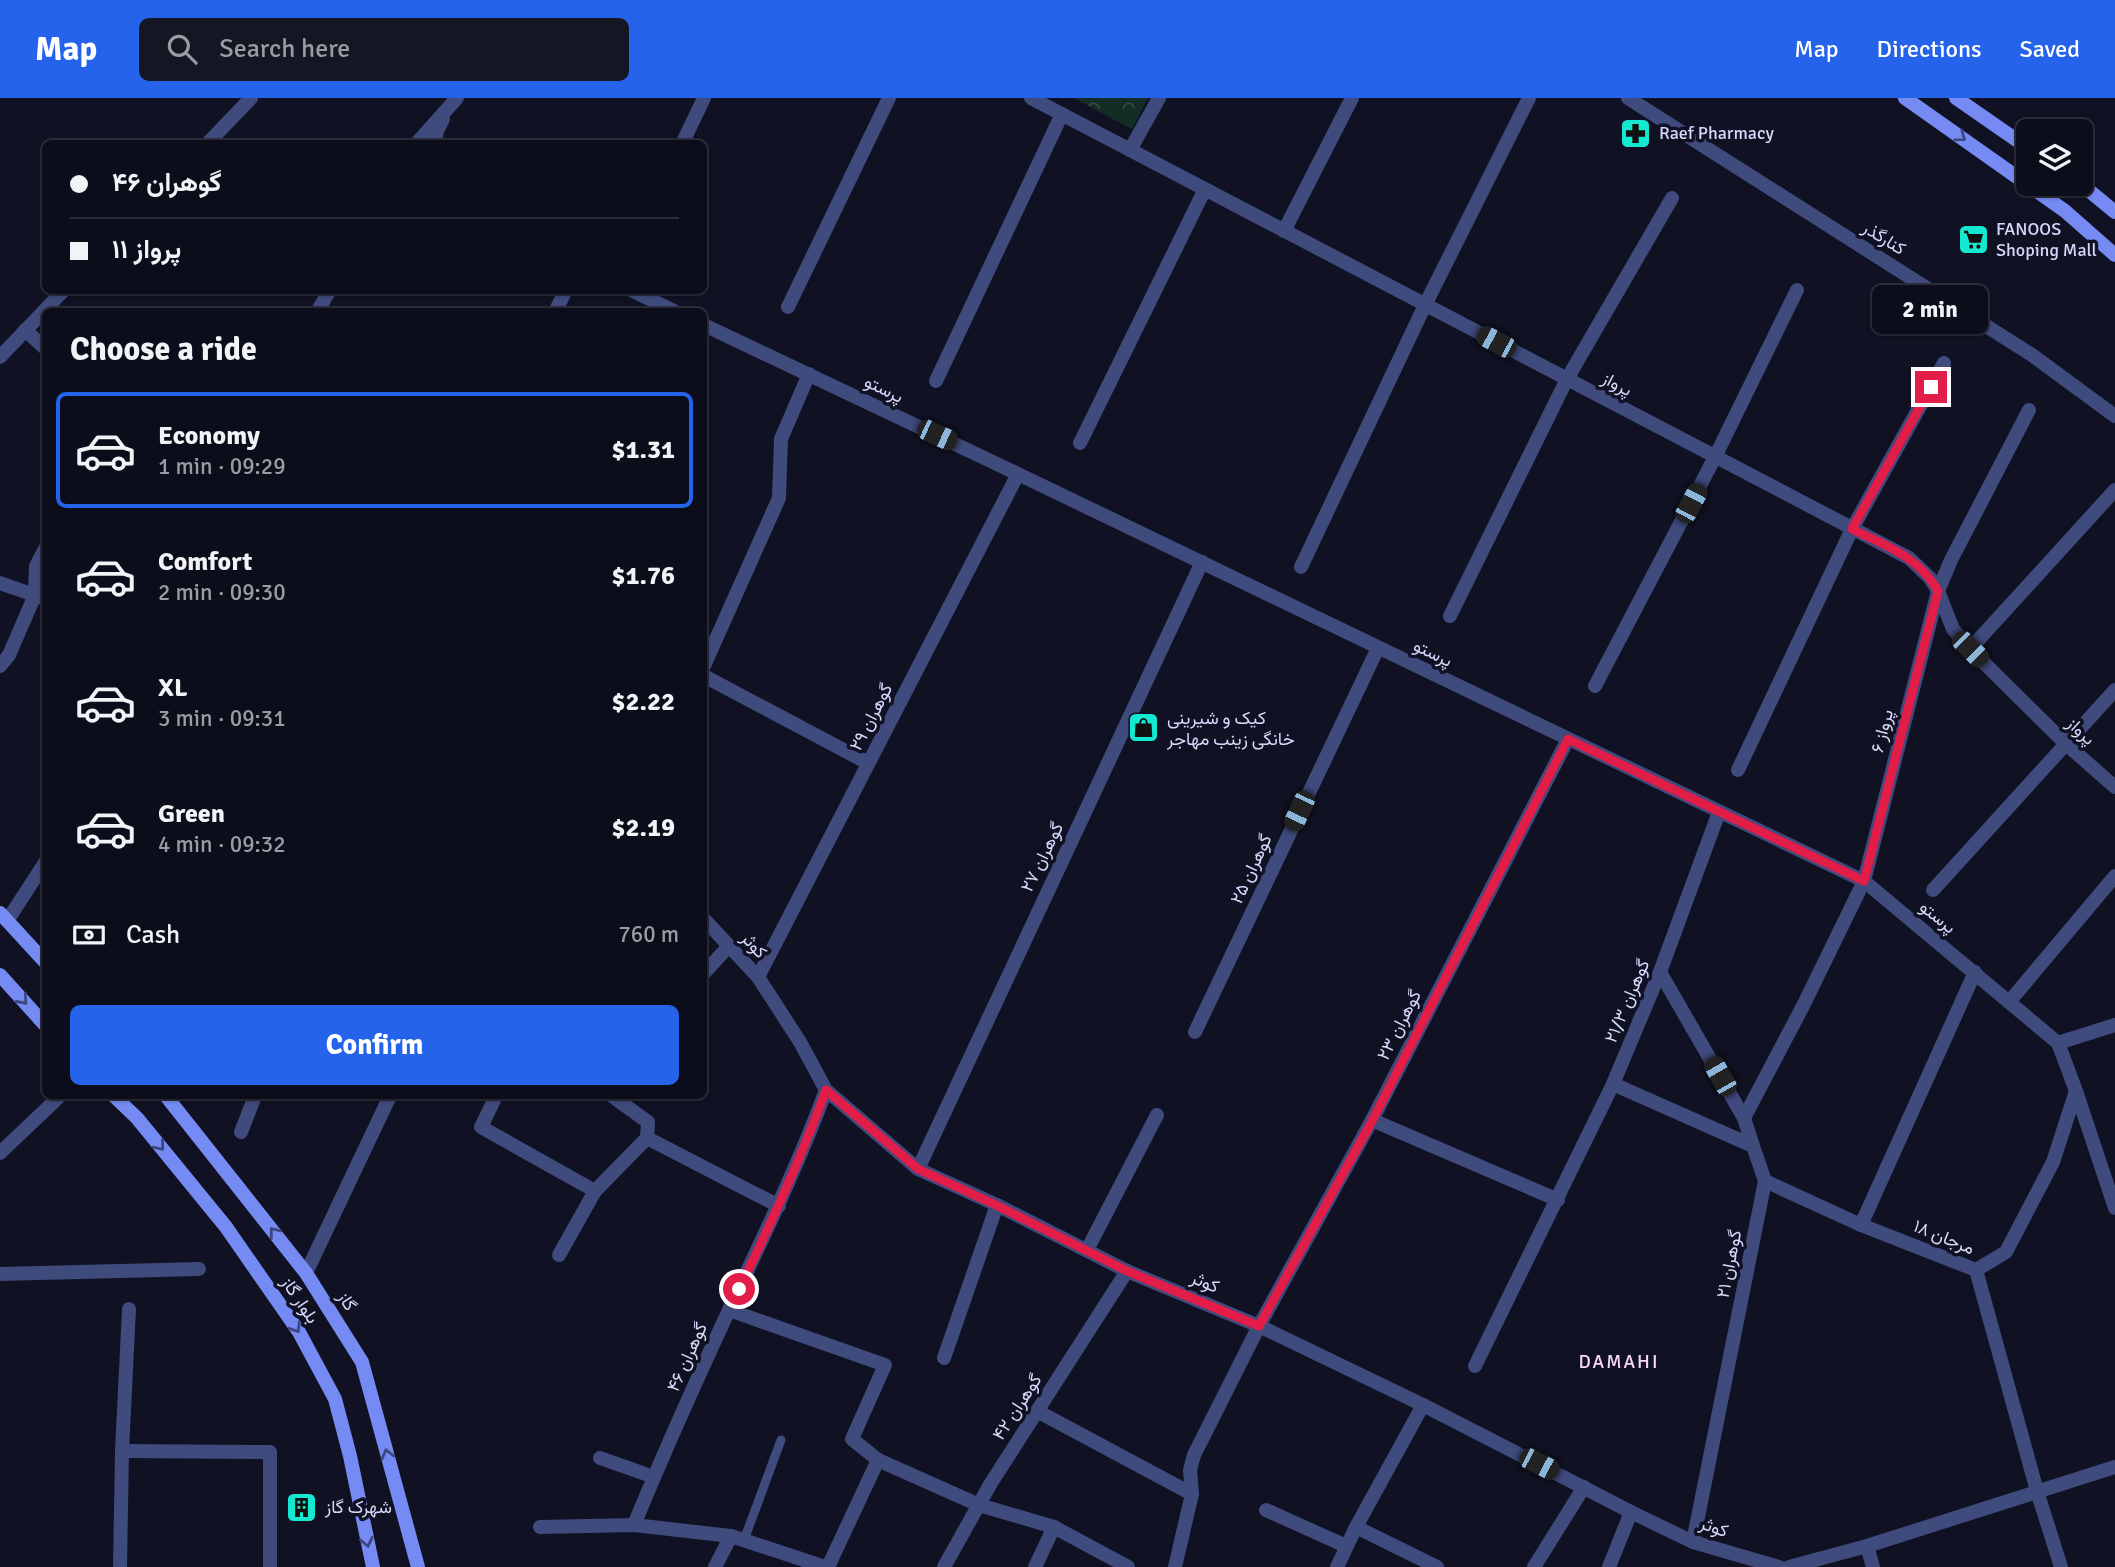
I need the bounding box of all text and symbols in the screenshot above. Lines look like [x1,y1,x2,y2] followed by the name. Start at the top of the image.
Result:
[139,18,629,81] search box
[35,29,97,70] text: Map
[163,30,201,68] icon: search
[219,33,350,65] text: Search here
[1794,34,1839,64] text: Map
[1877,34,1982,64] text: Directions
[2020,34,2080,64] text: Saved
[1619,116,1653,150] pharmacy icon: Raef Pharmacy
[2016,119,2093,196] map controls
[2016,119,2093,196] button: layers
[1659,122,1774,144] place label: Raef Pharmacy
[1953,129,1966,141] one-way arrow
[112,167,222,199] text: گوهران ۴۶
[1857,216,1910,260] street label: کنارگذر
[1996,218,2097,261] place label: FANOOS Shoping Mall
[1956,222,1990,256] supermarket icon: FANOOS Shoping Mall
[112,234,181,266] text: پرواز ۱۱
[1873,286,1989,334] callout: 2 min
[1902,295,1958,324] text: 2 min
[1473,323,1520,361] car
[70,330,257,369] text: Choose a ride
[1597,366,1636,402] street label: پرواز
[861,370,907,409] street label: پرستو
[1915,371,1947,403] route end
[914,417,961,453] car
[74,419,137,482] icon: car
[158,420,260,452] text: Economy
[611,434,675,466] text: $1.31
[158,452,286,481] text: 1 min · 09:29
[1672,480,1711,526] car
[74,545,137,608] icon: car
[158,546,252,578] text: Comfort
[611,560,675,592] text: $1.76
[158,578,286,607] text: 2 min · 09:30
[1948,627,1993,671] car
[1410,634,1456,673] street label: پرستو
[74,671,137,734] icon: car
[158,672,188,704] text: XL
[845,680,897,754] street label: گوهران ۲۹
[611,686,675,718] text: $2.22
[158,704,286,733] text: 3 min · 09:31
[1166,707,1295,750] place label: کیک و شیرینی خانگی زینب مهاجر
[1866,707,1899,755] street label: پرواز ۶
[1127,711,1161,745] shop icon: کیک و شیرینی خانگی زینب مهاجر
[2061,712,2100,750] street label: پرواز
[1281,788,1318,834] car
[74,797,137,860] icon: car
[158,798,225,830] text: Green
[611,812,675,844] text: $2.19
[1016,819,1068,895] street label: گوهران ۲۷
[158,830,286,859] text: 4 min · 09:32
[1225,831,1277,907] street label: گوهران ۲۵
[1915,896,1961,939] street label: پرستو
[70,916,108,954] icon: cash
[126,919,180,951] text: Cash
[618,920,679,949] text: 760 m
[736,926,772,963] street label: کوثر
[1600,956,1654,1046] street label: گوهران ۲۱/۳
[1372,986,1426,1064] street label: گوهران ۲۳
[15,992,27,1005] one-way arrow
[70,1005,679,1085] button: Confirm
[1701,1053,1740,1099] car
[151,1139,164,1151] one-way arrow
[1910,1215,1978,1259] street label: مرجان ۱۸
[270,1228,283,1240] one-way arrow
[1712,1228,1746,1300] street label: گوهران ۲۱
[1187,1266,1222,1298] street label: کوثر
[276,1271,324,1328] street label: بلوار گاز
[723,1273,755,1305] route start
[332,1286,361,1315] street label: گاز
[662,1319,712,1395] street label: گوهران ۴۶
[288,1320,301,1333] one-way arrow
[1578,1350,1660,1374] district label: DAMAHI
[988,1370,1046,1444] street label: گوهران ۴۲
[1516,1445,1563,1483] car
[381,1448,396,1460] one-way arrow
[285,1490,319,1524] building icon: شهرک گاز
[324,1496,392,1518] place label: شهرک گاز
[1696,1512,1731,1542] street label: کوثر
[358,1536,373,1548] one-way arrow

